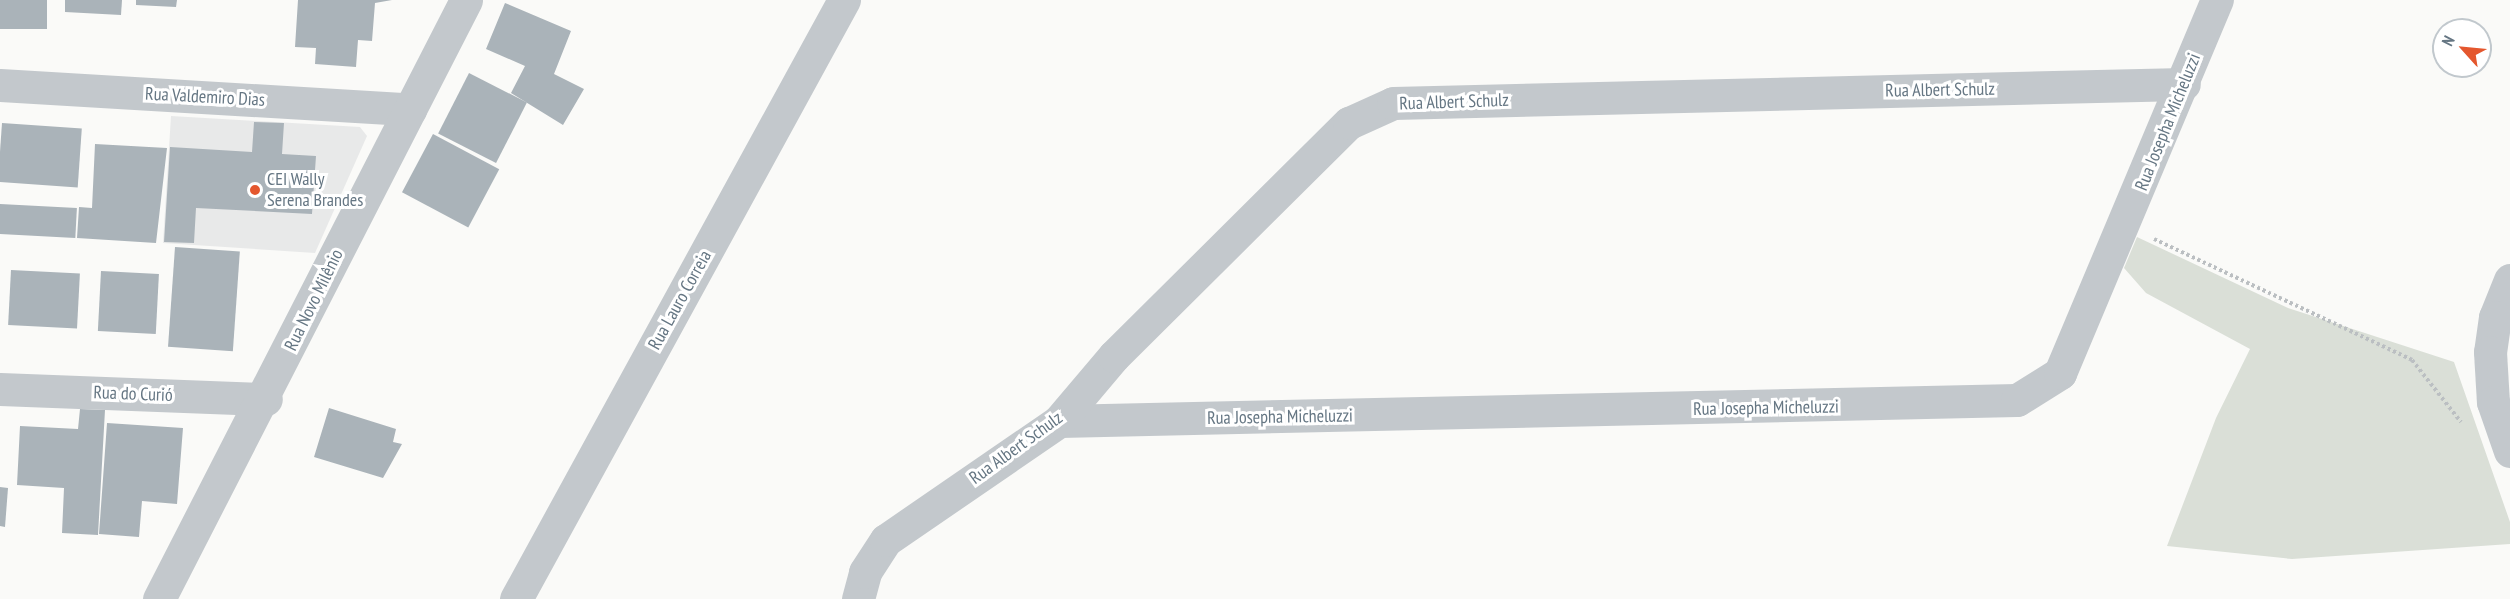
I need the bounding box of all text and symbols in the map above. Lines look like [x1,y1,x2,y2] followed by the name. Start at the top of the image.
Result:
[2432,18,2492,78] north arrow
[2437,32,2459,49] text: N
[2131,50,2205,194] street label: Rua Josepha Micheluzzi
[1885,78,1995,102] street label: Rua Albert Schulz
[144,83,266,111] street label: Rua Valdemiro Dias
[1399,89,1509,115] street label: Rua Albert Schulz
[267,169,363,212] place label: CEI Wally Serena Brandes
[248,183,262,197] marker: CEI Wally Serena Brandes
[280,246,348,354] street label: Rua Novo Milênio
[644,247,716,353] street label: Rua Lauro Correia
[93,382,173,406] street label: Rua do Curió
[1693,396,1839,420] street label: Rua Josepha Micheluzzi
[1207,405,1353,429] street label: Rua Josepha Micheluzzi
[965,407,1067,489] street label: Rua Albert Schulz

